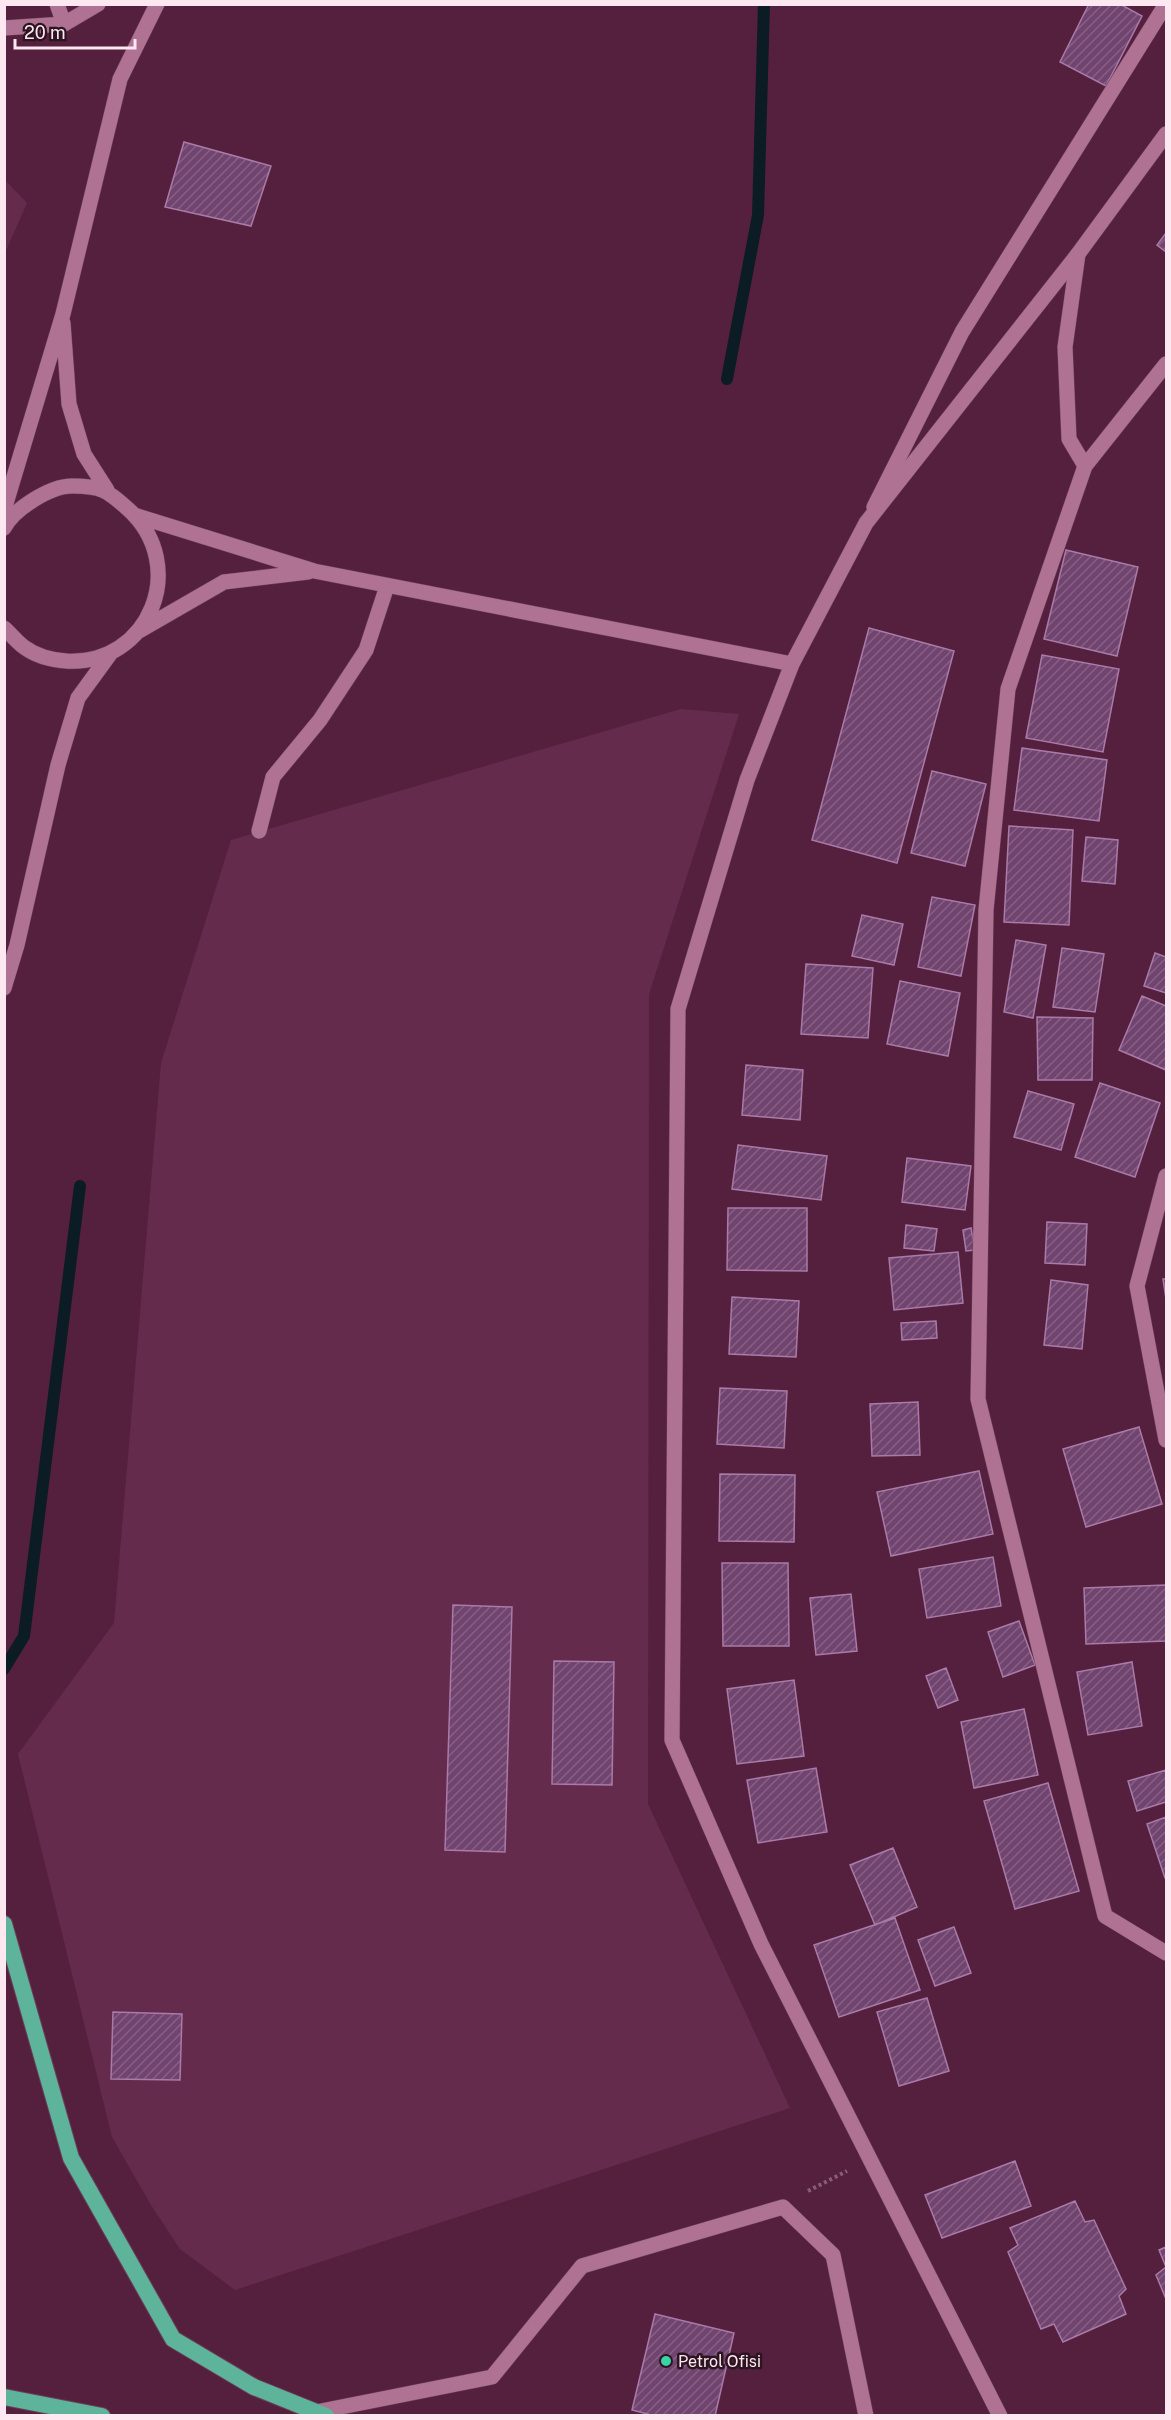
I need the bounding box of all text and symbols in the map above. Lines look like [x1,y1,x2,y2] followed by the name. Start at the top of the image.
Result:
[15,12,135,50] scale bar
[24,22,66,43] text: 20 m
[678,2352,761,2371] place label: Petrol Ofisi
[659,2354,673,2368] marker: Petrol Ofisi

